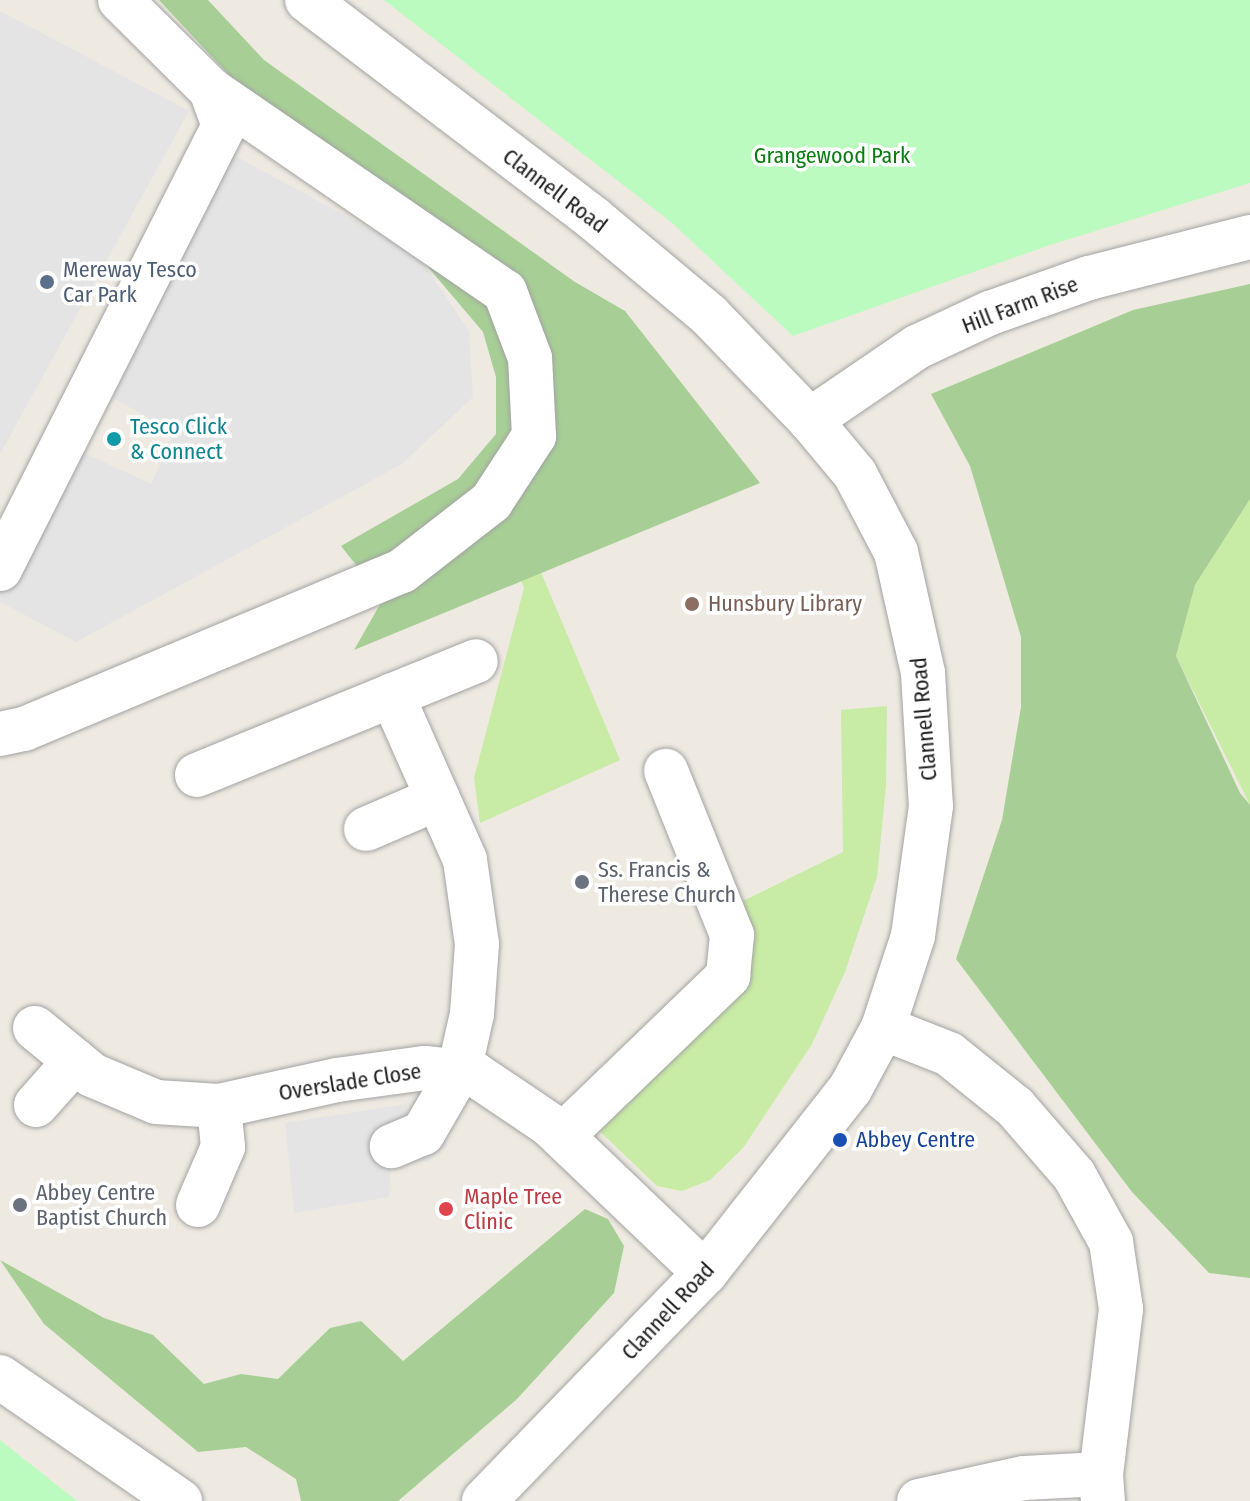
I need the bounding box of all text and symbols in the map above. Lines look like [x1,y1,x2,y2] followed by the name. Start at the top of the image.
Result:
[498,143,612,239] street label: Clannell Road
[754,143,910,169] park label: Grangewood Park
[63,256,197,308] place label: Mereway Tesco Car Park
[958,271,1082,339] street label: Hill Farm Rise
[38,273,56,291] marker: Mereway Tesco Car Park
[130,413,227,464] place label: Tesco Click & Connect
[105,430,123,448] marker: Tesco Click & Connect
[708,591,862,617] place label: Hunsbury Library
[683,595,701,613] marker: Hunsbury Library
[905,656,943,782] street label: Clannell Road
[598,856,736,908] place label: Ss. Francis & Therese Church
[573,873,591,891] marker: Ss. Francis & Therese Church
[277,1058,423,1106] street label: Overslade Close
[856,1127,975,1153] place label: Abbey Centre
[831,1131,849,1149] marker: Abbey Centre
[36,1179,167,1230] place label: Abbey Centre Baptist Church
[464,1183,562,1234] place label: Maple Tree Clinic
[11,1196,29,1214] marker: Abbey Centre Baptist Church
[435,1198,457,1220] marker: Maple Tree Clinic
[616,1257,720,1365] street label: Clannell Road

